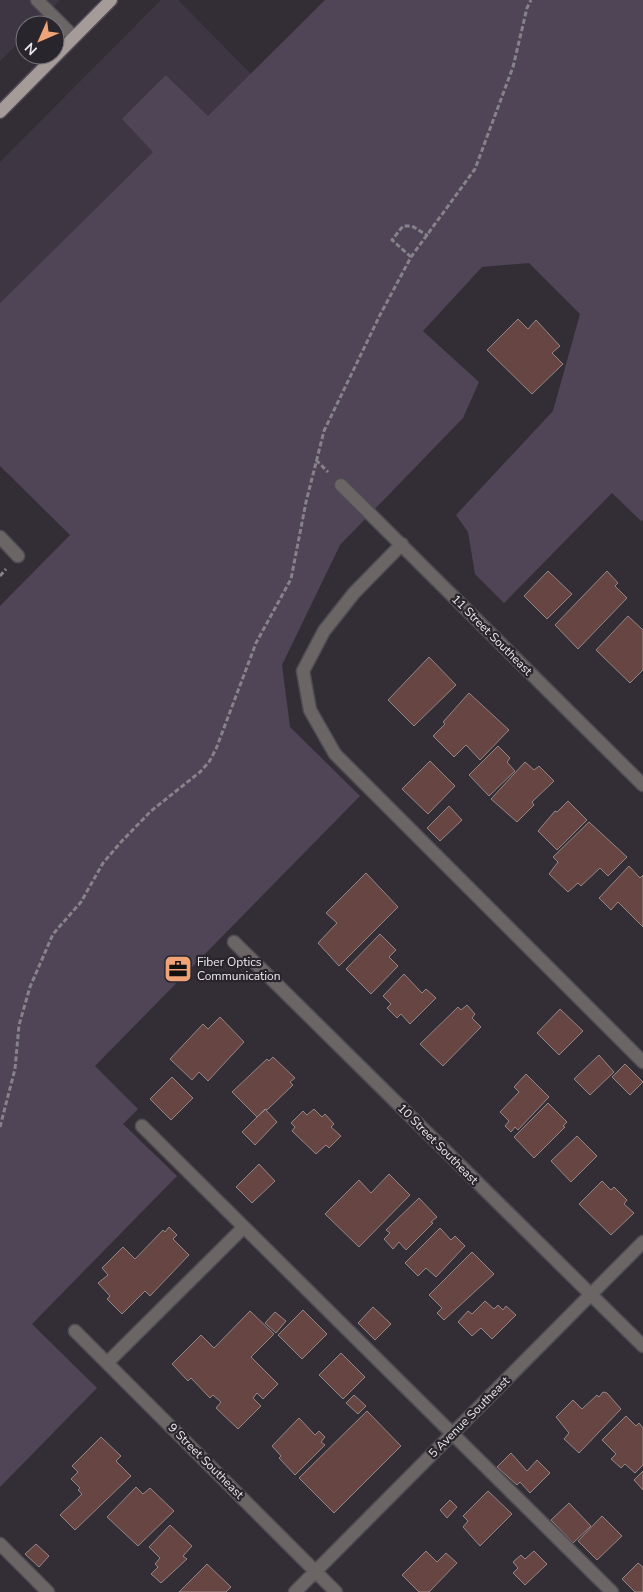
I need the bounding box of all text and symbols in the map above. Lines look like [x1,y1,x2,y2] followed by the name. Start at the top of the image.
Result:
[15,15,65,65] north arrow
[21,38,42,59] text: N
[448,591,536,679] street label: 11 Street Southeast
[163,954,193,984] office icon: Fiber Optics Communication
[197,954,281,984] place label: Fiber Optics Communication
[394,1100,482,1188] street label: 10 Street Southeast
[425,1372,514,1461] street label: 5 Avenue Southeast
[165,1420,248,1503] street label: 9 Street Southeast

